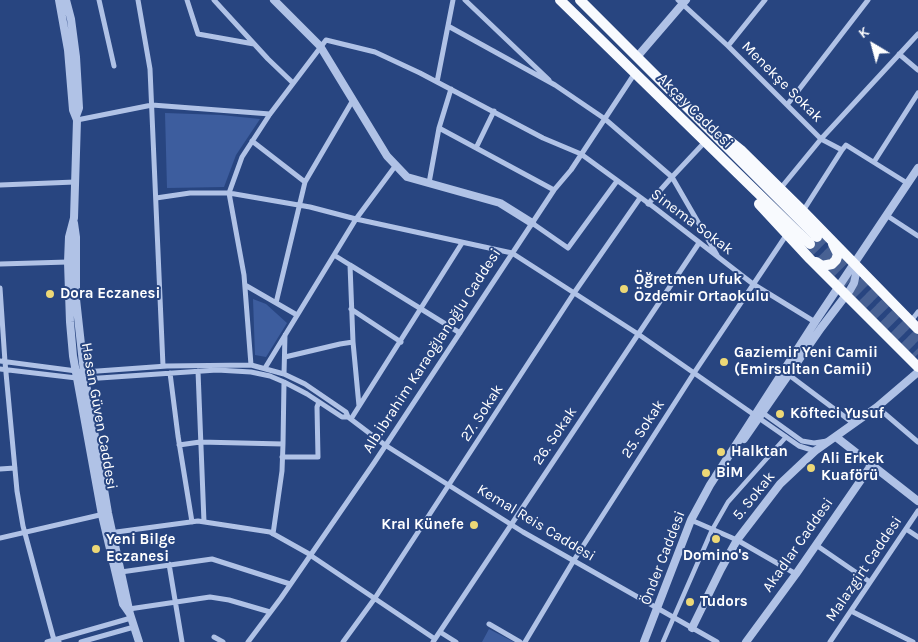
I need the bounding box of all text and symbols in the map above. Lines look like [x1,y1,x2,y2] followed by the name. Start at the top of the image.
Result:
[848,20,898,70] north arrow
[855,23,872,42] text: K
[738,38,826,126] street label: Menekşe Sokak
[654,70,736,152] street label: Akçay Caddesi
[647,185,737,259] street label: Sinema Sokak
[359,245,505,457] street label: Alb.İbrahim Karaoğlanoğlu Caddesi
[634,271,769,306] place label: Öğretmen Ufuk Özdemir Ortaokulu
[618,283,630,295] marker: Öğretmen Ufuk Özdemir Ortaokulu
[60,285,160,303] place label: Dora Eczanesi
[44,288,56,300] marker: Dora Eczanesi
[77,341,121,491] street label: Hasan Güven Caddesi
[734,344,878,379] place label: Gaziemir Yeni Camii (Emirsultan Camii)
[718,356,730,368] marker: Gaziemir Yeni Camii (Emirsultan Camii)
[457,381,507,445] street label: 27. Sokak
[618,396,668,462] street label: 25. Sokak
[529,404,581,468] street label: 26. Sokak
[790,405,884,423] place label: Köfteci Yusuf
[774,408,786,420] marker: Köfteci Yusuf
[731,443,788,461] place label: Halktan
[715,446,727,458] marker: Halktan
[821,450,884,485] place label: Ali Erkek Kuaförü
[805,462,817,474] marker: Ali Erkek Kuaförü
[716,464,743,482] place label: BİM
[700,467,712,479] marker: BİM
[729,468,779,524] street label: 5. Sokak
[474,481,598,565] street label: Kemal Reis Caddesi
[759,494,837,596] street label: Akadlar Caddesi
[637,508,689,608] street label: Önder Caddesi
[822,513,906,625] street label: Malazgirt Caddesi
[381,516,464,534] place label: Kral Künefe
[468,519,480,531] marker: Kral Künefe
[106,531,175,566] place label: Yeni Bilge Eczanesi
[710,533,722,545] marker: Domino's
[90,543,102,555] marker: Yeni Bilge Eczanesi
[683,547,749,565] place label: Domino's
[700,593,748,611] place label: Tudors
[684,596,696,608] marker: Tudors

